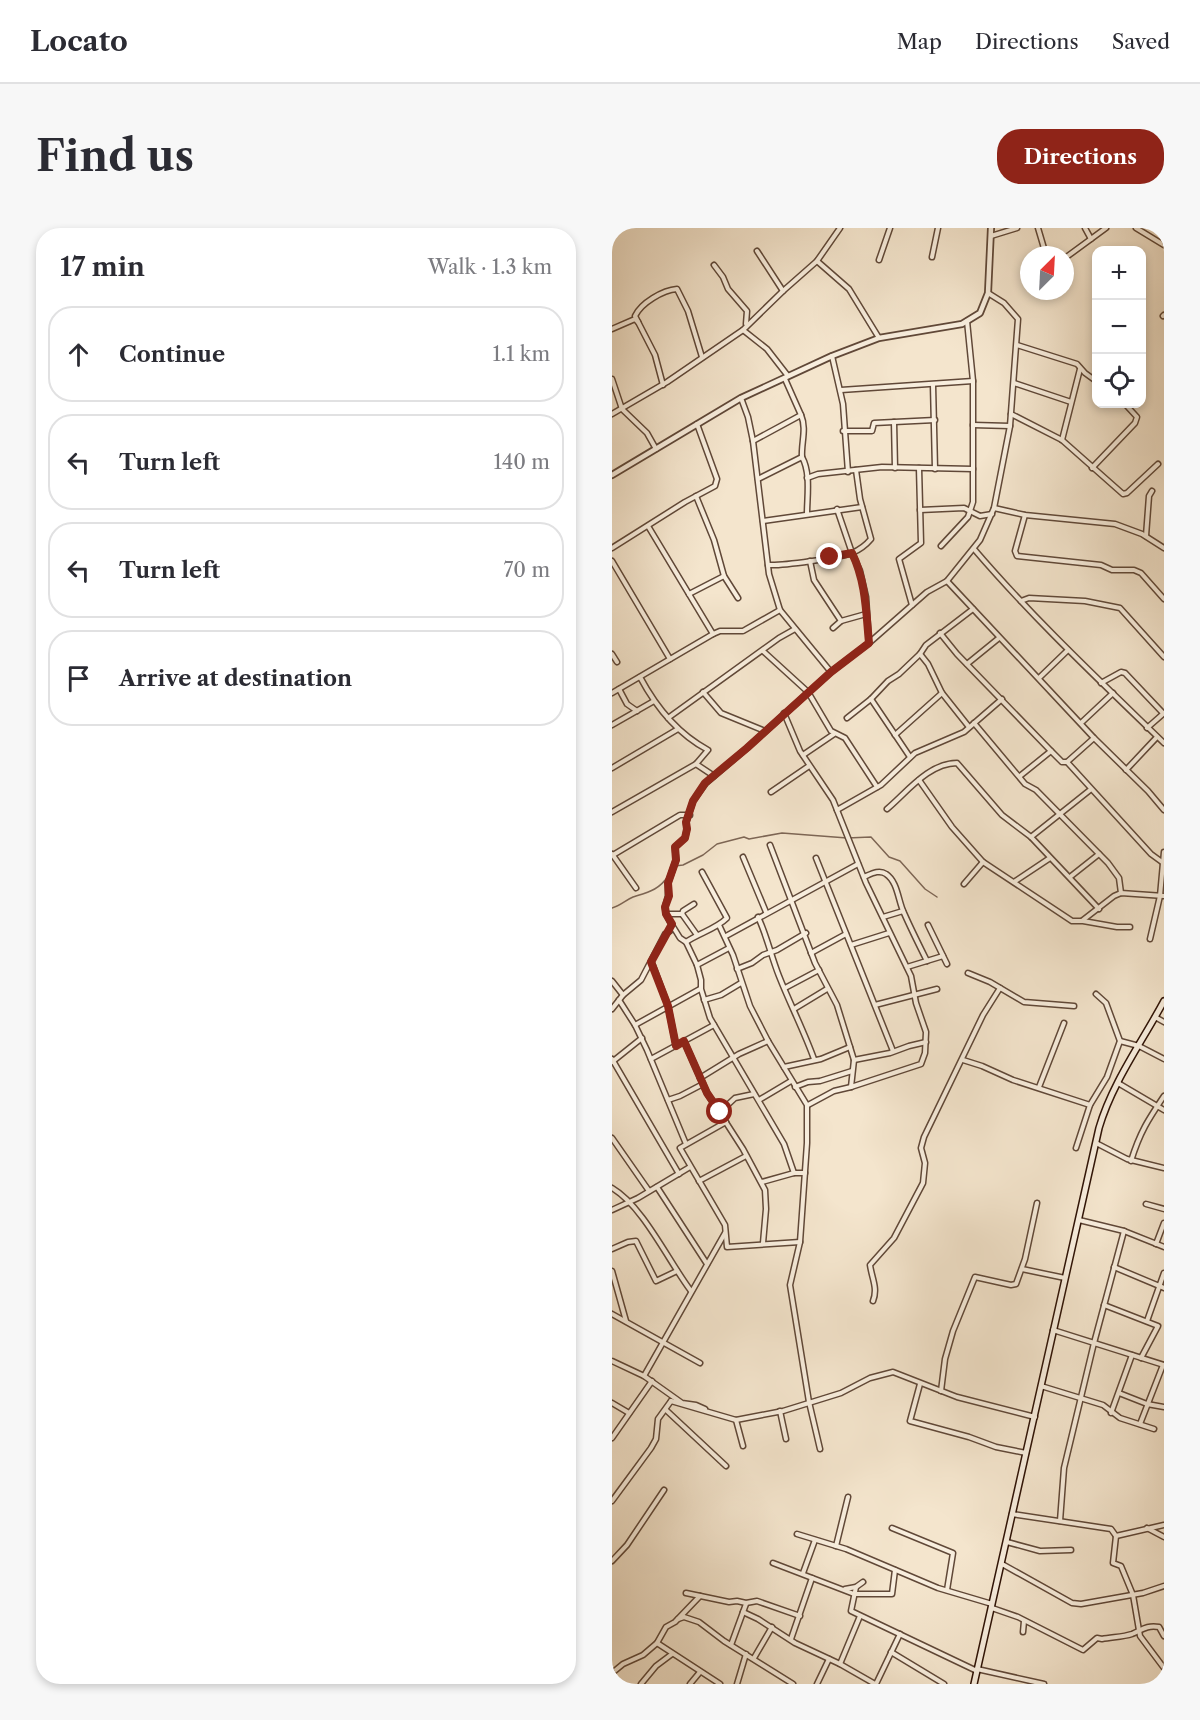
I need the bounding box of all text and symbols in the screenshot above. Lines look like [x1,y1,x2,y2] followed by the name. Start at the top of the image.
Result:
[30,24,128,58] text: Locato
[897,29,942,54] text: Map
[975,29,1079,54] text: Directions
[1112,29,1170,54] text: Saved
[997,129,1164,184] button: Directions
[36,130,194,182] text: Find us
[1020,246,1074,300] north arrow
[1092,246,1146,408] map controls
[1092,246,1146,300] button: +
[60,251,145,283] text: 17 min
[428,255,552,279] text: Walk · 1.3 km
[1092,300,1146,354] button: −
[62,338,95,371] icon: ahead
[119,341,225,368] text: Continue
[492,342,550,366] text: 1.1 km
[1092,354,1146,408] button: locate
[62,446,95,479] icon: left
[119,449,220,476] text: Turn left
[493,450,550,474] text: 140 m
[816,543,842,569] route end
[62,554,95,587] icon: left
[119,557,220,584] text: Turn left
[504,558,550,582] text: 70 m
[62,662,95,695] icon: arrive
[119,665,352,692] text: Arrive at destination
[706,1098,732,1124] route start

